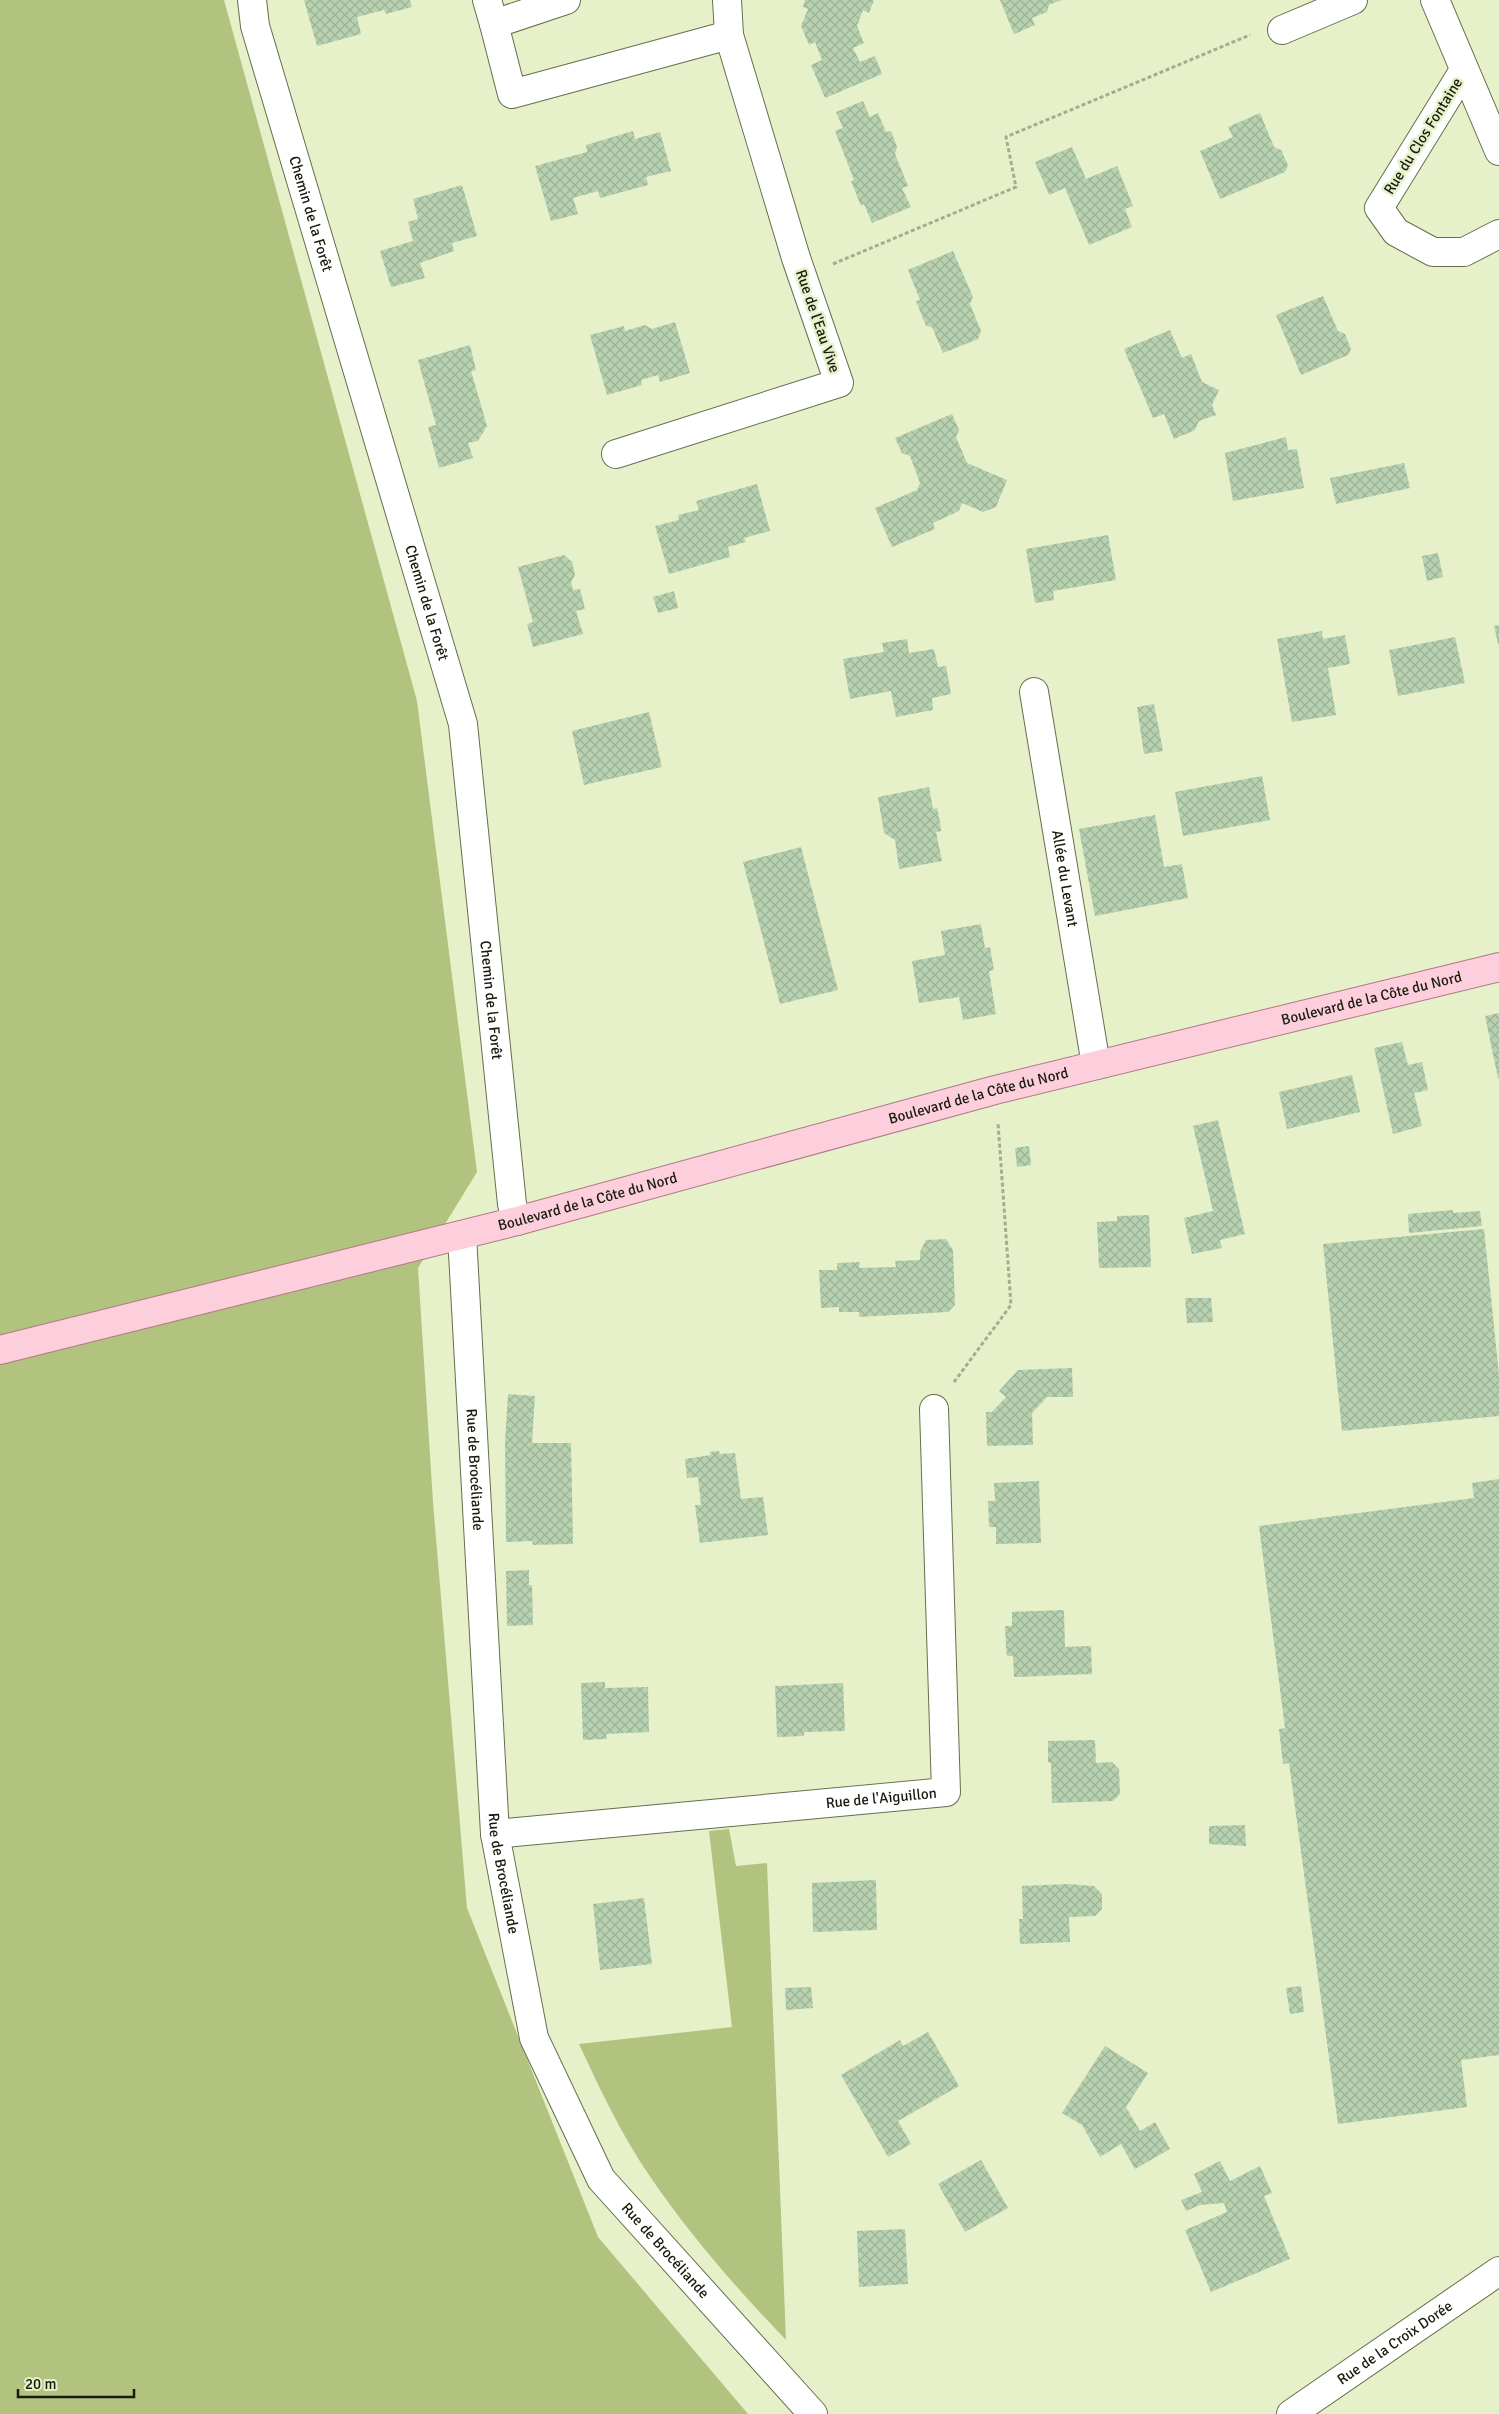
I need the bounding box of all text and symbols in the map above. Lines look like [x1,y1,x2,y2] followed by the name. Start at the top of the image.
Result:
[1380,74,1466,198] street label: Rue du Clos Fontaine
[285,154,337,274] street label: Chemin de la Forêt
[792,267,844,375] street label: Rue de l'Eau Vive
[401,543,453,663] street label: Chemin de la Forêt
[1048,829,1082,928] street label: Allée du Levant
[476,940,506,1061] street label: Chemin de la Forêt
[1279,967,1464,1029] street label: Boulevard de la Côte du Nord
[886,1063,1070,1128] street label: Boulevard de la Côte du Nord
[496,1168,679,1234] street label: Boulevard de la Côte du Nord
[463,1408,487,1531] street label: Rue de Brocéliande
[825,1784,938,1812] street label: Rue de l'Aiguillon
[485,1812,523,1935] street label: Rue de Brocéliande
[618,2199,713,2302] street label: Rue de Brocéliande
[1334,2297,1456,2389] street label: Rue de la Croix Dorée
[18,2366,134,2398] scale bar
[25,2375,56,2393] text: 20 m

